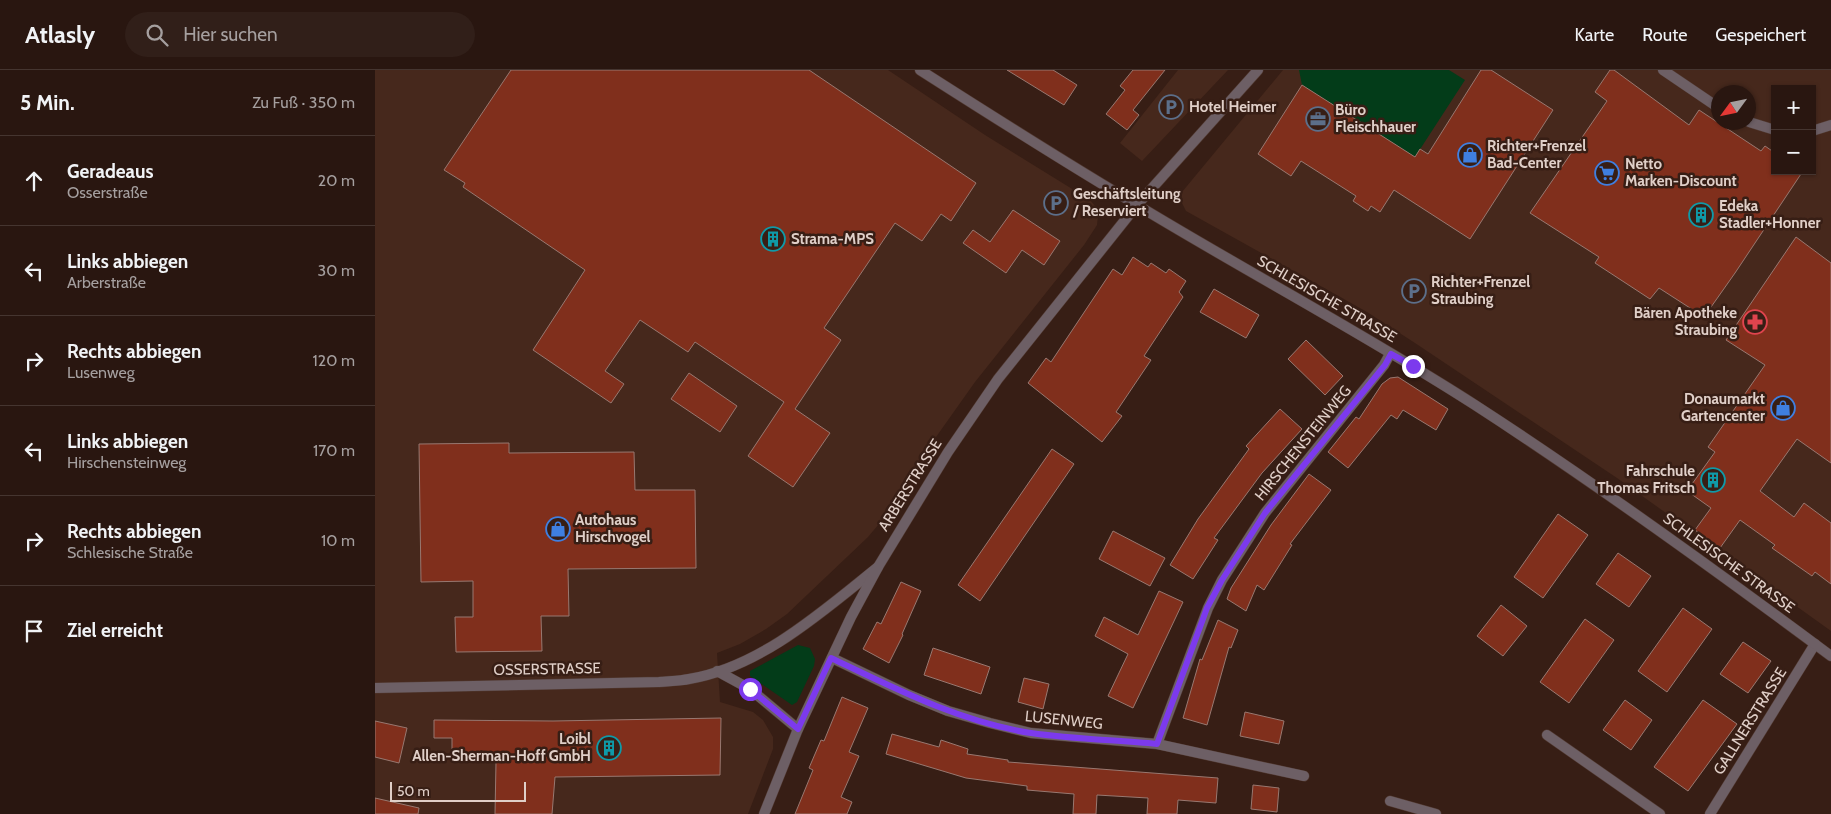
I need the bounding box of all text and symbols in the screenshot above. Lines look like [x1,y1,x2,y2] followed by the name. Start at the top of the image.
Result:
[125,12,475,57] search box
[25,20,95,49] text: Atlasly
[143,21,171,49] icon: search
[183,23,278,46] text: Hier suchen
[1575,24,1614,46] text: Karte
[1642,24,1687,46] text: Route
[1715,24,1806,46] text: Gespeichert
[1711,85,1756,130] north arrow
[1771,85,1816,175] map controls
[1771,85,1816,130] button: +
[20,90,75,115] text: 5 Min.
[252,93,355,112] text: Zu Fuß · 350 m
[1158,94,1184,120] parking icon: Hotel Heimer
[1189,98,1276,116] place label: Hotel Heimer
[1335,101,1416,136] place label: Büro Fleischhauer
[1305,106,1331,132] office icon: Büro Fleischhauer
[1771,130,1816,175] button: −
[1487,137,1586,172] place label: Richter+Frenzel Bad-Center
[1457,142,1483,168] shop icon: Richter+Frenzel Bad-Center
[1625,155,1737,190] place label: Netto Marken-Discount
[67,160,153,183] text: Geradeaus
[1594,160,1620,186] supermarket icon: Netto Marken-Discount
[20,167,48,195] icon: ahead
[318,171,355,190] text: 20 m
[67,183,148,202] text: Osserstraße
[1072,185,1181,220] place label: Geschäftsleitung / Reserviert
[1043,190,1069,216] parking icon: Geschäftsleitung / Reserviert
[1719,197,1821,232] place label: Edeka Stadler+Honner
[1688,202,1714,228] building icon: Edeka Stadler+Honner
[760,226,786,252] building icon: Strama-MPS
[791,230,874,248] place label: Strama-MPS
[67,250,188,273] text: Links abbiegen
[1254,252,1400,346] street label: SCHLESISCHE STRASSE
[20,257,48,285] icon: left
[318,261,355,280] text: 30 m
[67,273,146,292] text: Arberstraße
[1431,273,1530,308] place label: Richter+Frenzel Straubing
[1401,278,1427,304] parking icon: Richter+Frenzel Straubing
[1634,304,1737,339] place label: Bären Apotheke Straubing
[1742,309,1768,335] pharmacy icon: Bären Apotheke Straubing
[67,340,201,363] text: Rechts abbiegen
[20,347,48,375] icon: right
[313,351,355,370] text: 120 m
[1402,355,1425,378] route end
[67,363,135,382] text: Lusenweg
[1251,382,1355,504] street label: HIRSCHENSTEINWEG
[1681,390,1765,425] place label: Donaumarkt Gartencenter
[1770,395,1796,421] shop icon: Donaumarkt Gartencenter
[67,430,188,453] text: Links abbiegen
[874,436,946,534] street label: ARBERSTRASSE
[20,437,48,465] icon: left
[313,441,355,460] text: 170 m
[67,453,186,472] text: Hirschensteinweg
[1597,462,1695,497] place label: Fahrschule Thomas Fritsch
[1700,467,1726,493] building icon: Fahrschule Thomas Fritsch
[1660,509,1798,617] street label: SCHLESISCHE STRASSE
[575,511,651,546] place label: Autohaus Hirschvogel
[545,516,571,542] shop icon: Autohaus Hirschvogel
[67,520,201,543] text: Rechts abbiegen
[20,527,48,555] icon: right
[321,531,355,550] text: 10 m
[67,543,193,562] text: Schlesische Straße
[20,617,48,645] icon: arrive
[67,619,163,642] text: Ziel erreicht
[493,659,601,679] street label: OSSERSTRASSE
[1710,664,1790,778] street label: GALLNERSTRASSE
[739,678,762,701] route start
[1024,707,1104,733] street label: LUSENWEG
[412,730,591,765] place label: Loibl Allen-Sherman-Hoff GmbH
[596,735,622,761] building icon: Loibl Allen-Sherman-Hoff GmbH
[390,779,526,802] scale bar
[397,782,430,800] text: 50 m

